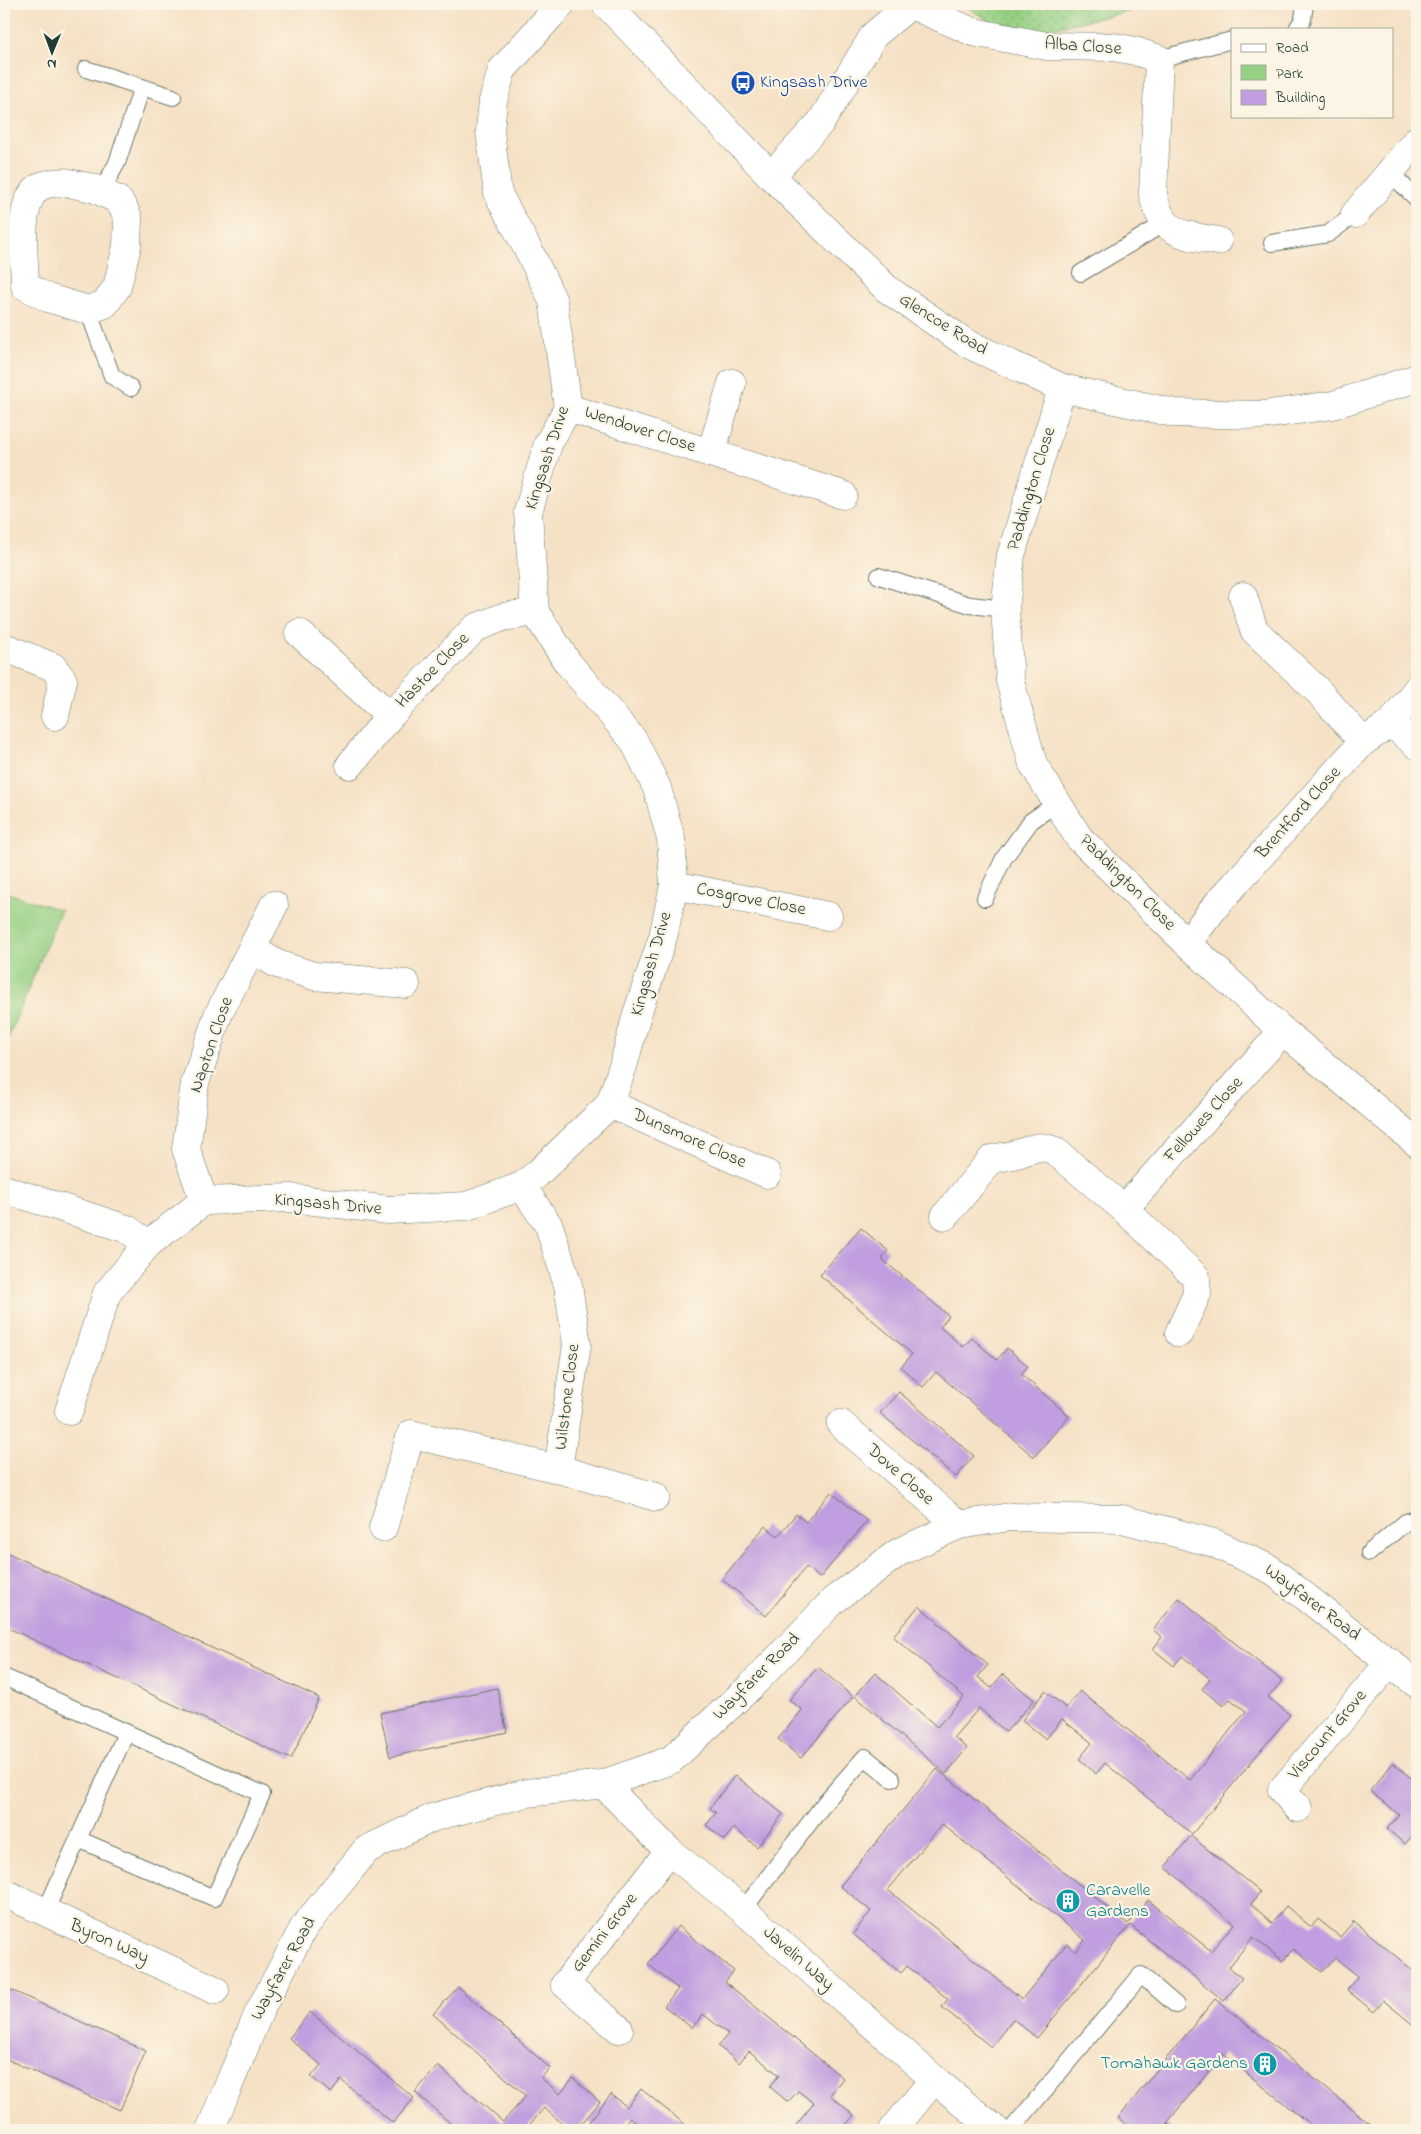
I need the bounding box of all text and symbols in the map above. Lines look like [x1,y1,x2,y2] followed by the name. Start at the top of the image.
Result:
[28,28,78,78] north arrow
[1231,28,1394,118] legend
[1044,31,1123,63] street label: Alba Close
[1276,37,1309,59] text: Road
[47,53,57,74] text: N
[1276,63,1304,85] text: Park
[730,70,756,96] bus stop icon: Kingsash Drive
[760,70,869,97] place label: Kingsash Drive
[1275,87,1325,110] text: Building
[894,287,992,363] street label: Glencoe Road
[581,400,700,460] street label: Wendover Close
[519,402,578,514] street label: Kingsash Drive
[1001,423,1064,554] street label: Paddington Close
[390,626,477,715] street label: Hastoe Close
[1250,760,1348,866] street label: Brentford Close
[1072,829,1182,939] street label: Paddington Close
[694,877,809,925] street label: Cosgrove Close
[625,908,681,1020] street label: Kingsash Drive
[183,993,241,1096] street label: Napton Close
[1157,1070,1250,1170] street label: Fellowes Close
[627,1102,751,1176] street label: Dunsmore Close
[273,1187,384,1224] street label: Kingsash Drive
[549,1342,588,1451] street label: Wilstone Close
[860,1438,940,1512] street label: Dove Close
[1258,1558,1366,1648] street label: Wayfarer Road
[707,1627,807,1727] street label: Wayfarer Road
[1282,1684,1374,1786] street label: Viscount Grove
[1086,1878,1152,1925] place label: Caravelle Gardens
[566,1887,645,1978] street label: Gemini Grove
[1055,1888,1081,1914] building icon: Caravelle Gardens
[64,1913,153,1971] street label: Byron Way
[245,1913,323,2025] street label: Wayfarer Road
[756,1921,840,1997] street label: Javelin Way
[1100,2051,1248,2077] place label: Tomahawk Gardens
[1252,2051,1278,2077] building icon: Tomahawk Gardens

